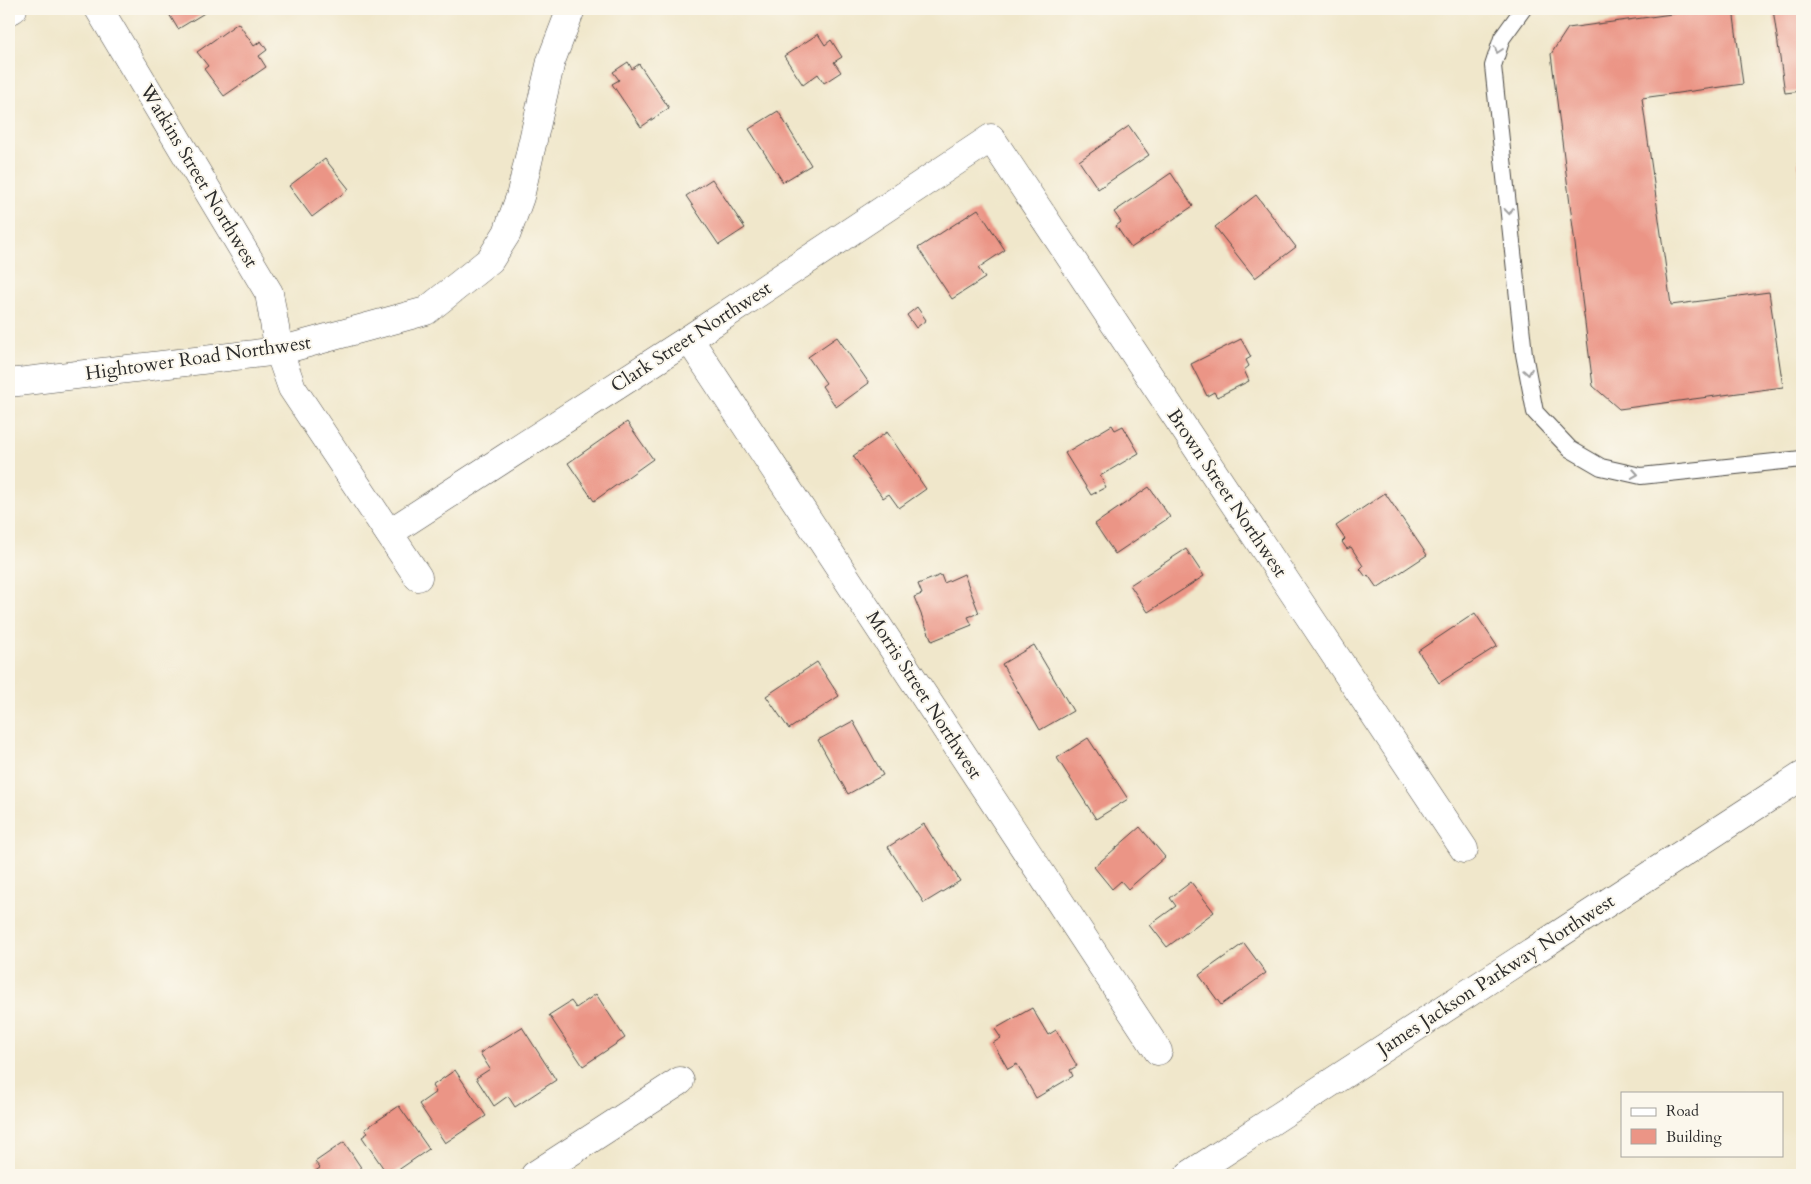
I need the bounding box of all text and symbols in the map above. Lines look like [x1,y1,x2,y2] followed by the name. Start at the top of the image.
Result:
[1494,45,1504,54] one-way arrow
[133,79,264,273] street label: Watkins Street Northwest
[1503,207,1514,215] one-way arrow
[606,275,776,399] street label: Clark Street Northwest
[84,329,312,387] street label: Hightower Road Northwest
[1522,368,1532,376] one-way arrow
[1161,404,1293,582] street label: Brown Street Northwest
[1632,468,1640,479] one-way arrow
[860,606,988,784] street label: Morris Street Northwest
[1370,888,1620,1063] street label: James Jackson Parkway Northwest
[1621,1092,1784,1156] legend
[1666,1101,1699,1121] text: Road
[1666,1127,1722,1147] text: Building

